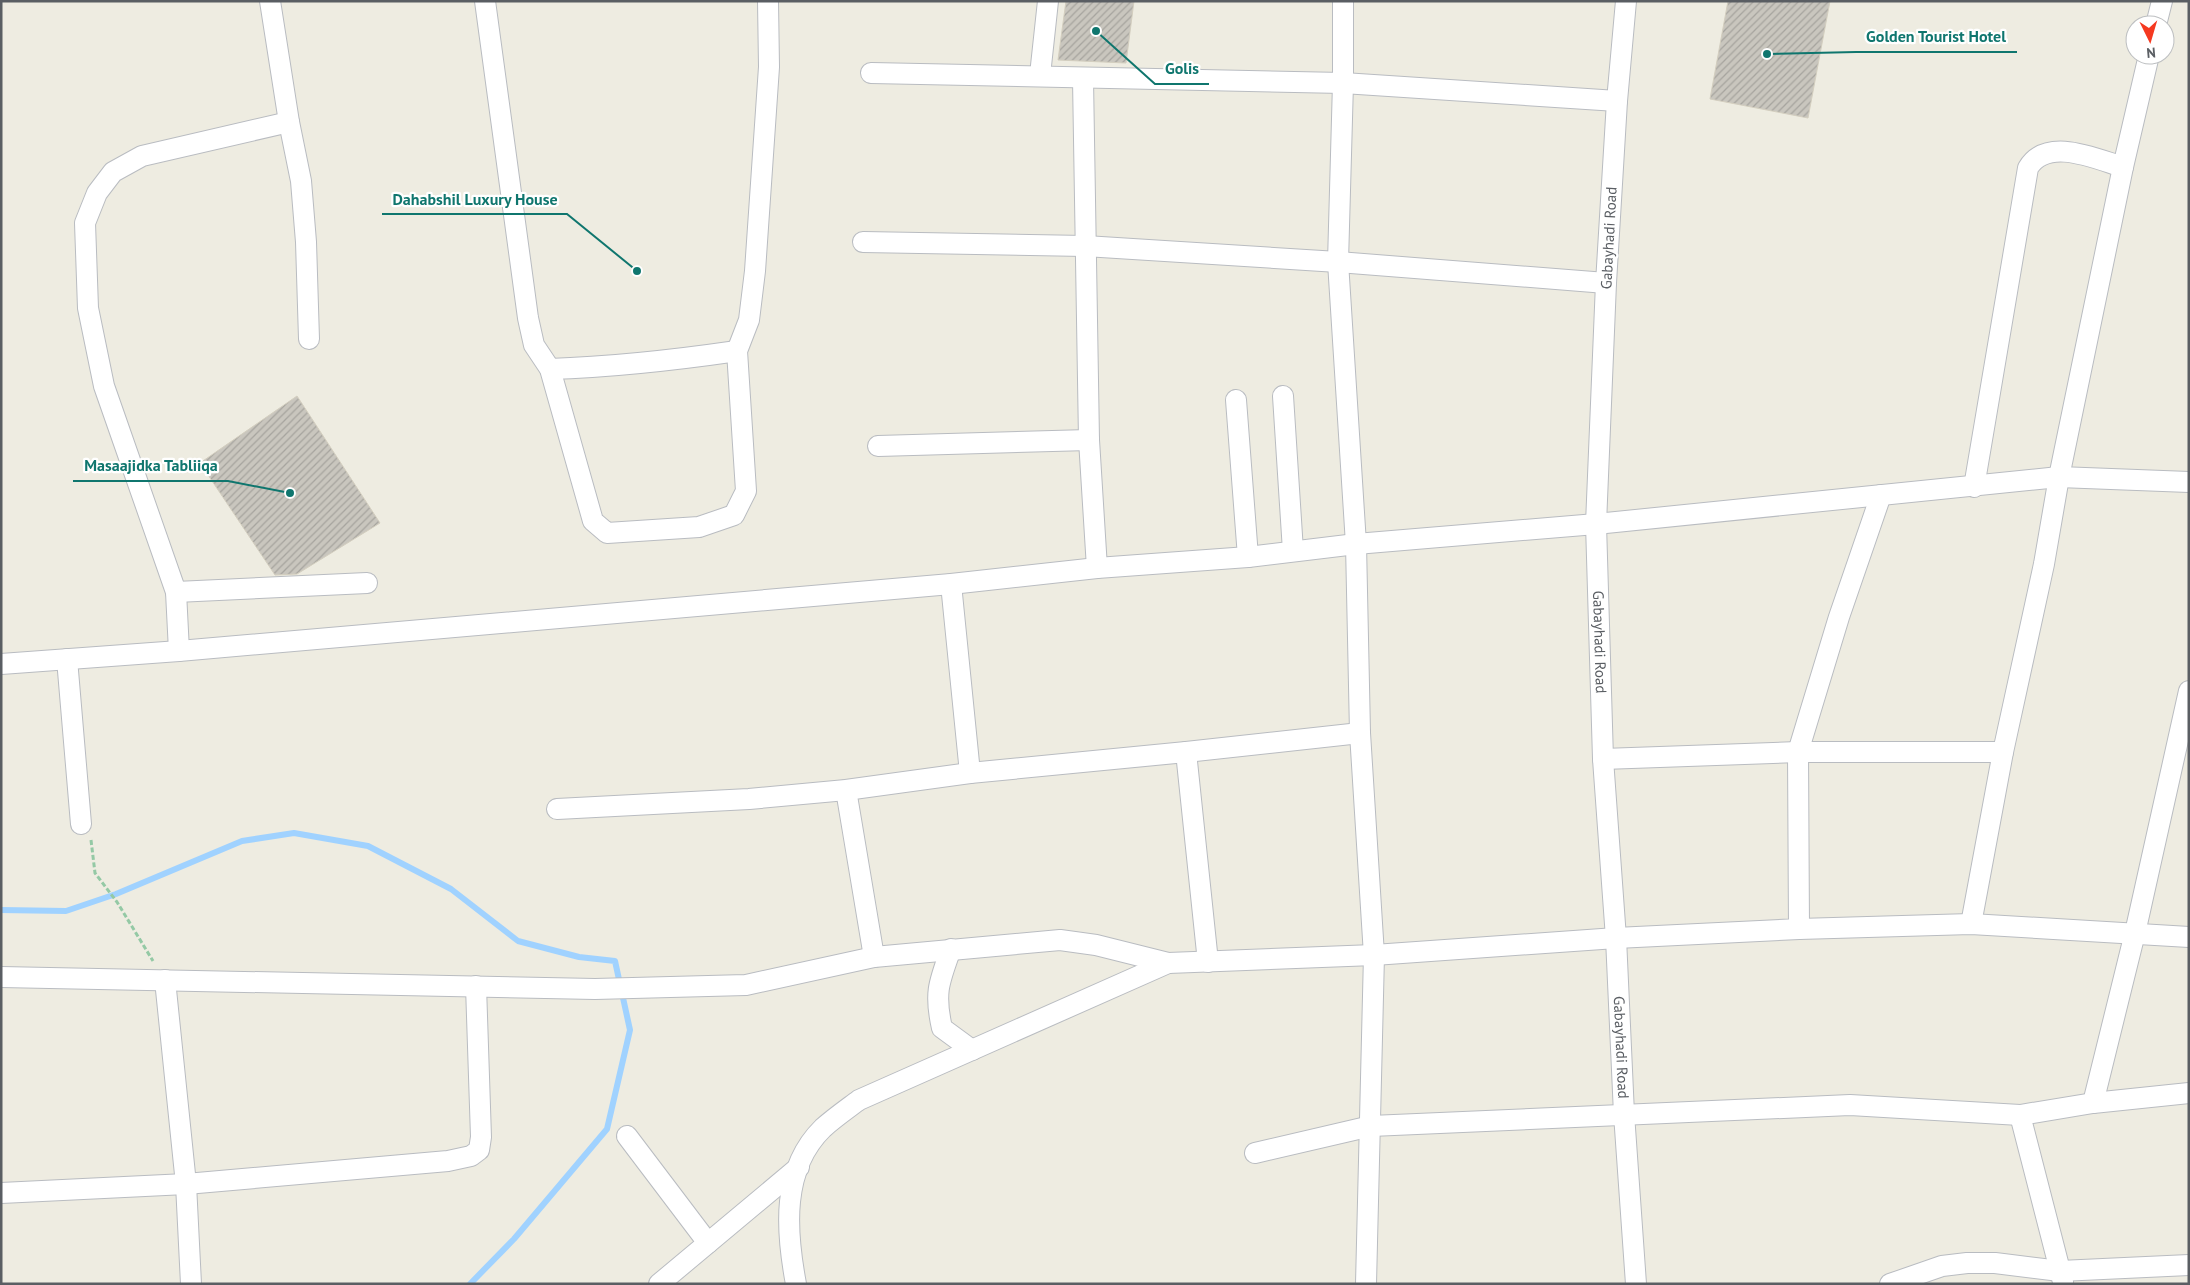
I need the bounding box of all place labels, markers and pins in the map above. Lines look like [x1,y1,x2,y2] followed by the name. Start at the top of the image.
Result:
[1856,21,2017,52] callout: Golden Tourist Hotel
[1155,53,1209,84] callout: Golis
[382,183,567,214] callout: Dahabshil Luxury House
[73,450,228,481] callout: Masaajidka Tabliiqa

